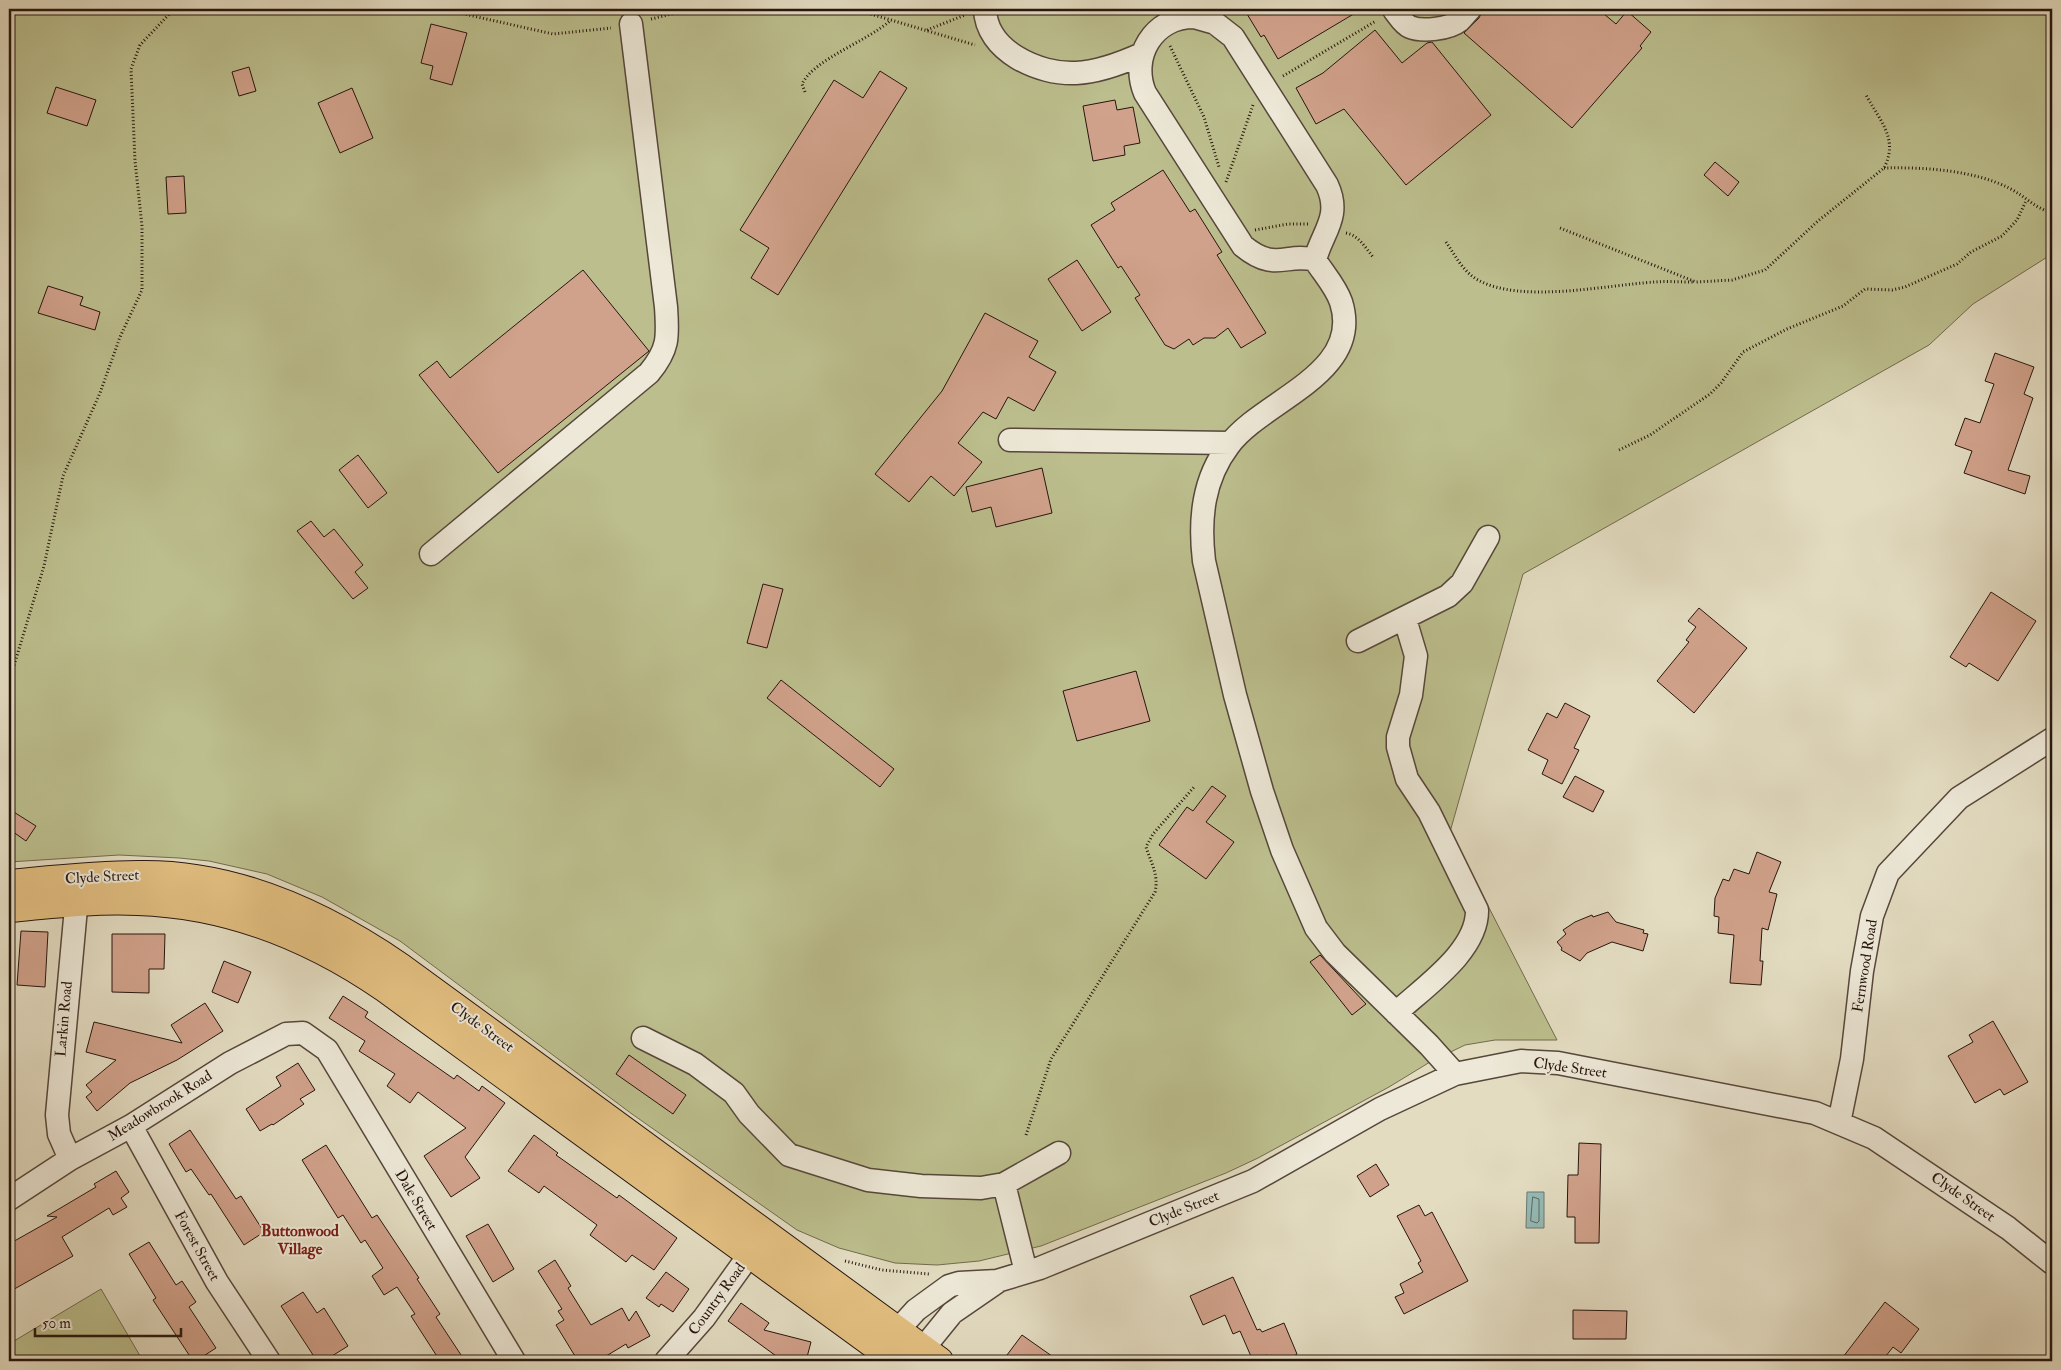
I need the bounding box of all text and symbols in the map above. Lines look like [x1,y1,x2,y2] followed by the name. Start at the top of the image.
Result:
[64,866,140,888] street label: Clyde Street
[1848,918,1882,1014] street label: Fernwood Road
[51,980,77,1058] street label: Larkin Road
[446,998,518,1057] street label: Clyde Street
[1532,1053,1608,1083] street label: Clyde Street
[104,1066,216,1146] street label: Meadowbrook Road
[390,1166,442,1234] street label: Dale Street
[1927,1168,1999,1226] street label: Clyde Street
[1146,1186,1222,1232] street label: Clyde Street
[170,1208,224,1285] street label: Forest Street
[261,1221,339,1260] district label: Buttonwood Village
[684,1258,750,1339] street label: Country Road
[35,1305,181,1337] scale bar
[42,1314,71,1333] text: 50 m

